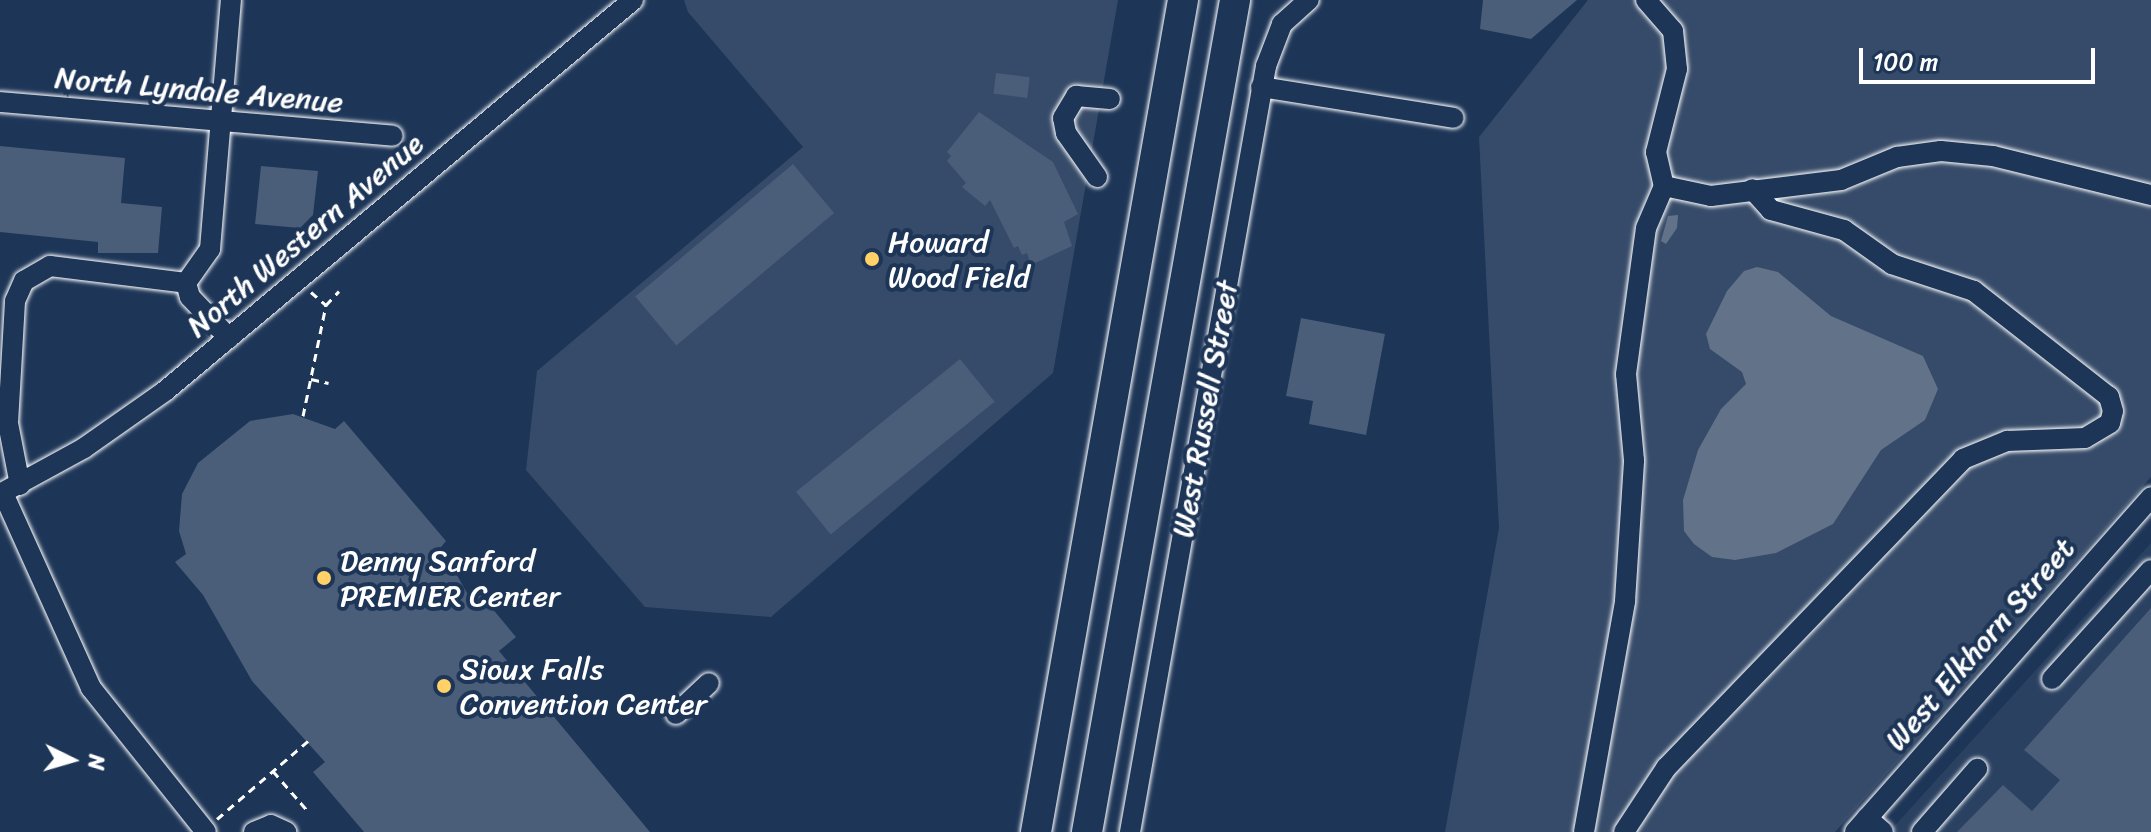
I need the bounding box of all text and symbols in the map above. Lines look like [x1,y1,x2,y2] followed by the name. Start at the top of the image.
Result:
[1863,32,2099,82] scale bar
[1873,41,1938,83] text: 100 m
[54,59,344,121] street label: North Lyndale Avenue
[179,125,431,345] street label: North Western Avenue
[888,224,1030,294] place label: Howard Wood Field
[863,250,881,268] marker: Howard Wood Field
[1164,277,1246,541] street label: West Russell Street
[1878,531,2082,757] street label: West Elkhorn Street
[340,543,560,614] place label: Denny Sanford PREMIER Center
[315,569,333,587] marker: Denny Sanford PREMIER Center
[460,651,708,722] place label: Sioux Falls Convention Center
[435,677,453,695] marker: Sioux Falls Convention Center
[32,720,112,800] north arrow
[76,753,116,771] text: N

